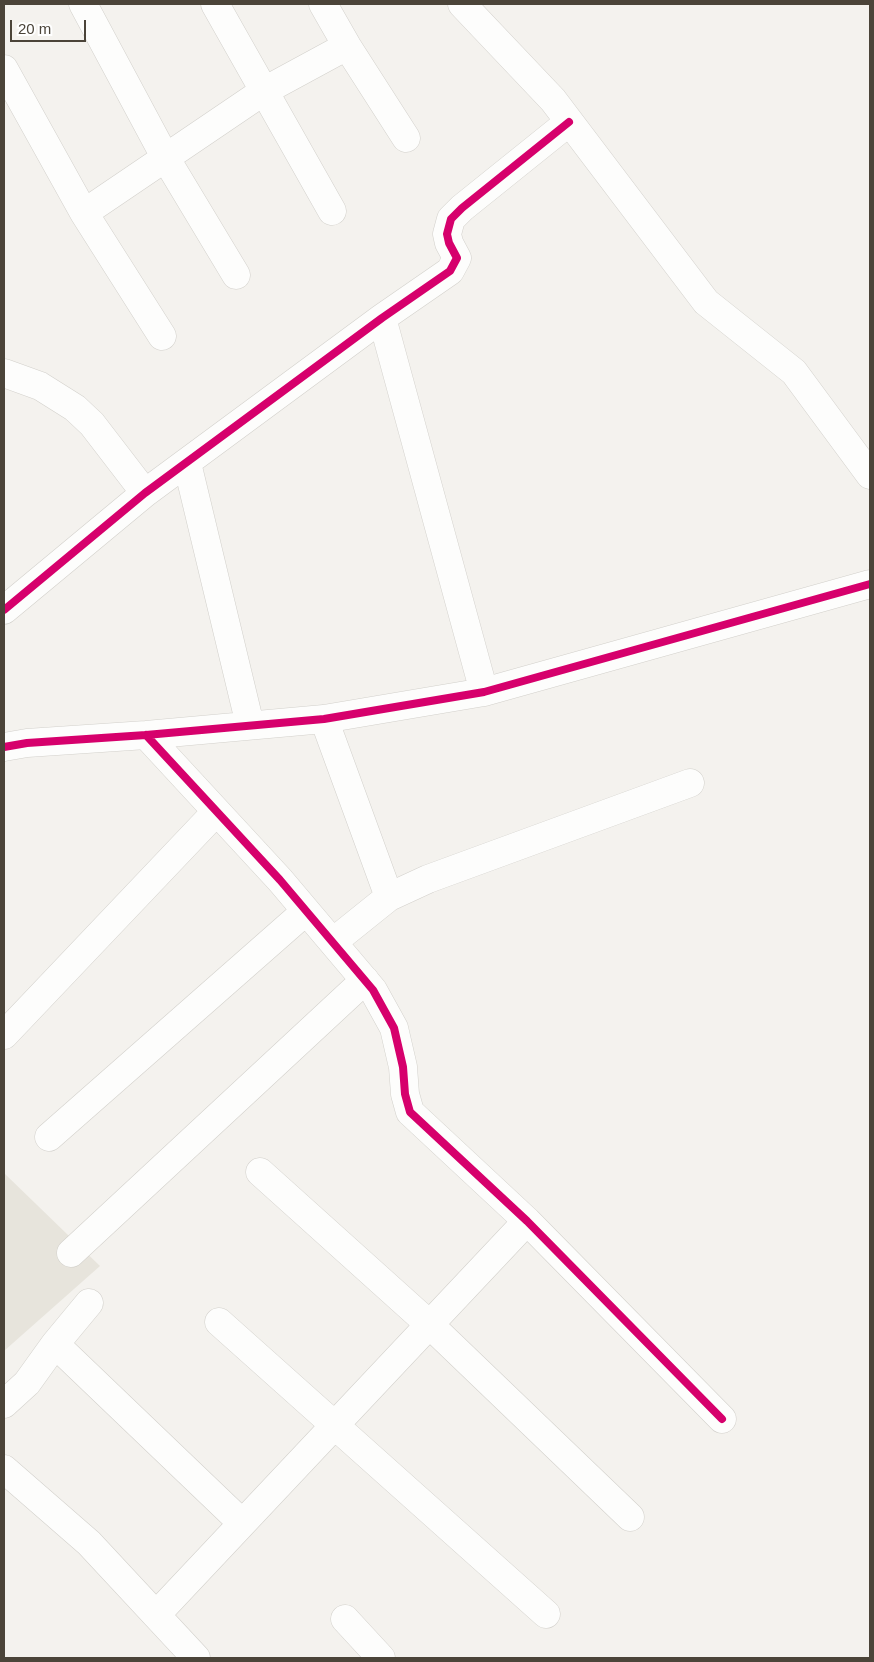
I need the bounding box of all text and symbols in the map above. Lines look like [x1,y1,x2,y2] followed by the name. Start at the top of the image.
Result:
[12,10,89,42] scale bar
[18,20,51,37] text: 20 m

